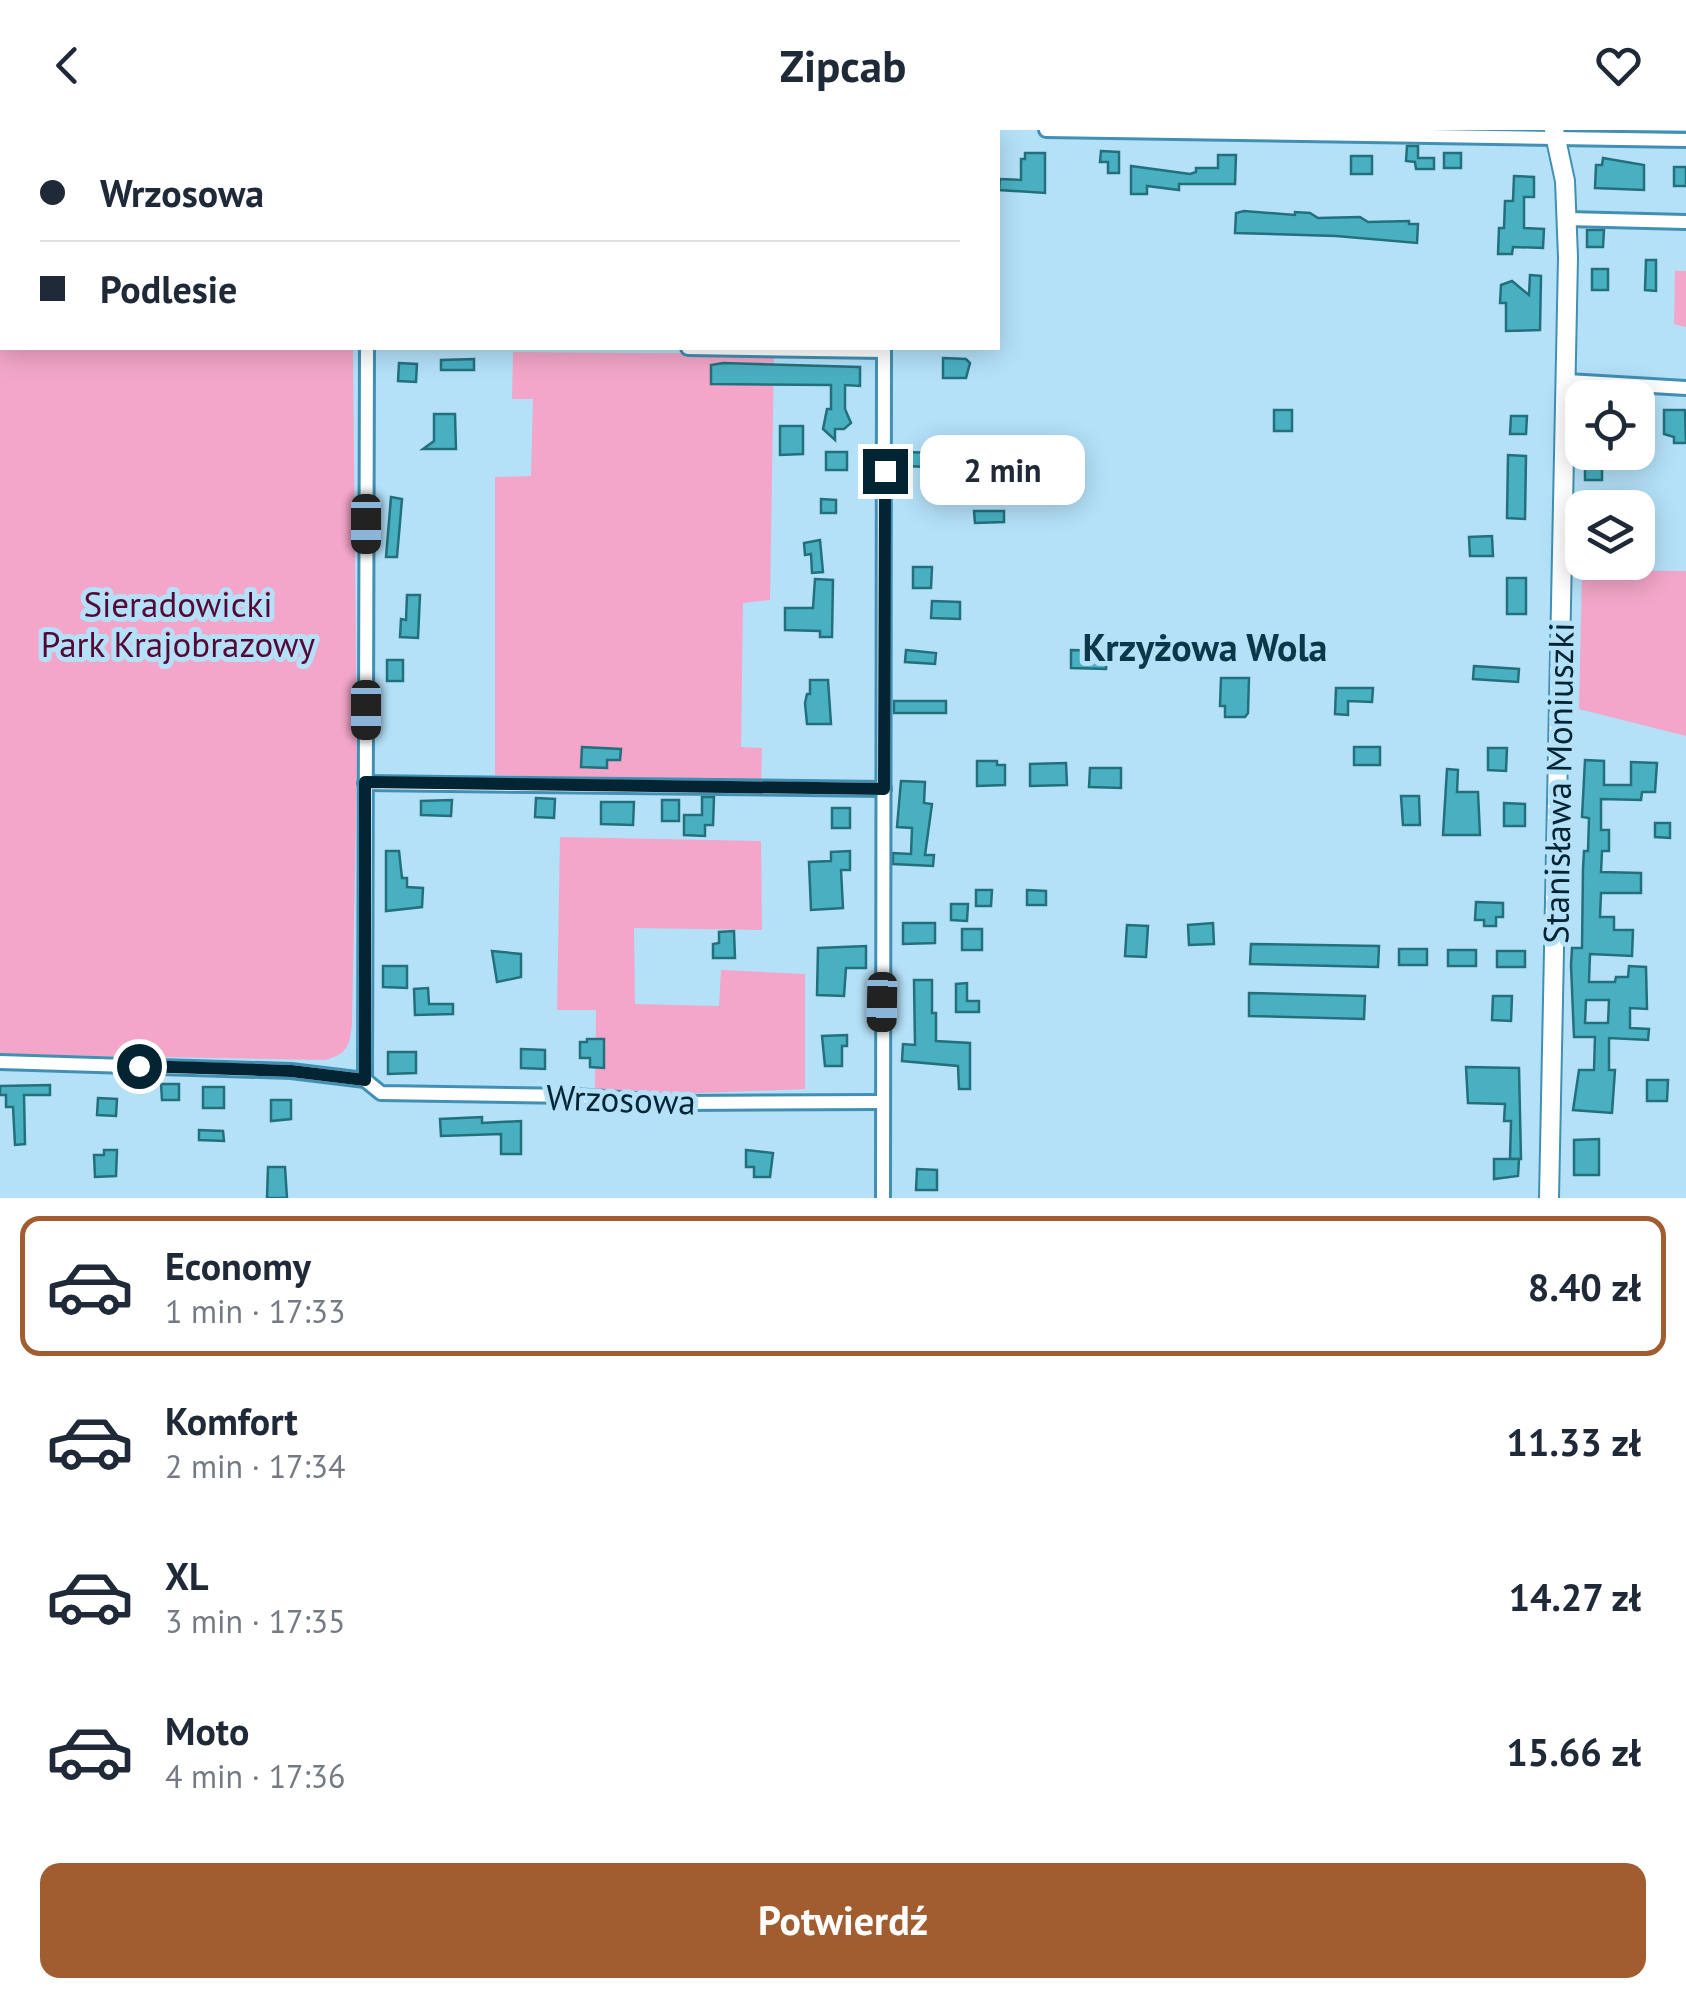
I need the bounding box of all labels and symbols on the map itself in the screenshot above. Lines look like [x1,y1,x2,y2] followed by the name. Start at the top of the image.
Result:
[920,436,1085,506] callout: 2 min
[863,449,908,494] route end
[351,494,381,554] car
[41,581,315,667] park label: Sieradowicki Park Krajobrazowy
[1083,622,1327,671] district label: Krzyżowa Wola
[1532,622,1584,944] street label: Stanisława Moniuszki
[351,680,381,740] car
[866,972,898,1032] car
[117,1044,162,1089] route start
[545,1073,697,1125] street label: Wrzosowa

